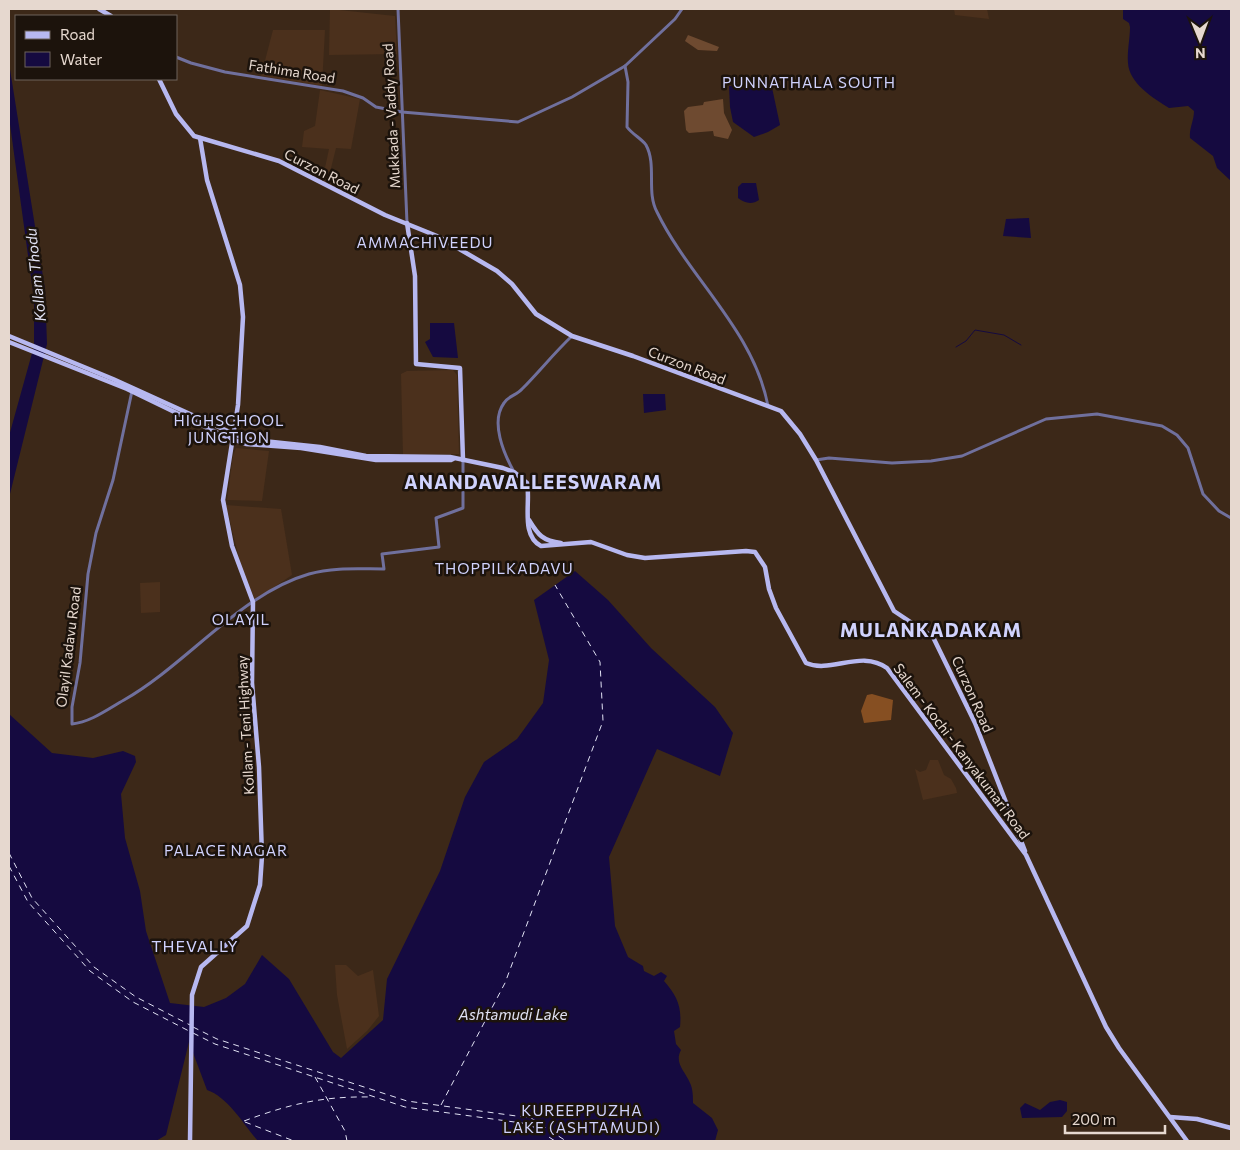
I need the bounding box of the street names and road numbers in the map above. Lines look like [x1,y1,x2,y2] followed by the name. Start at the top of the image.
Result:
[379,43,403,189] street label: Mukkada - Vaddy Road
[248,56,336,86] street label: Fathima Road
[282,145,362,197] street label: Curzon Road
[646,342,728,388] street label: Curzon Road
[52,586,84,708] street label: Olayil Kadavu Road
[949,653,997,735] street label: Curzon Road
[233,655,257,795] street label: Kollam - Teni Highway
[890,660,1034,842] street label: Salem - Kochi - Kanyakumari Road

